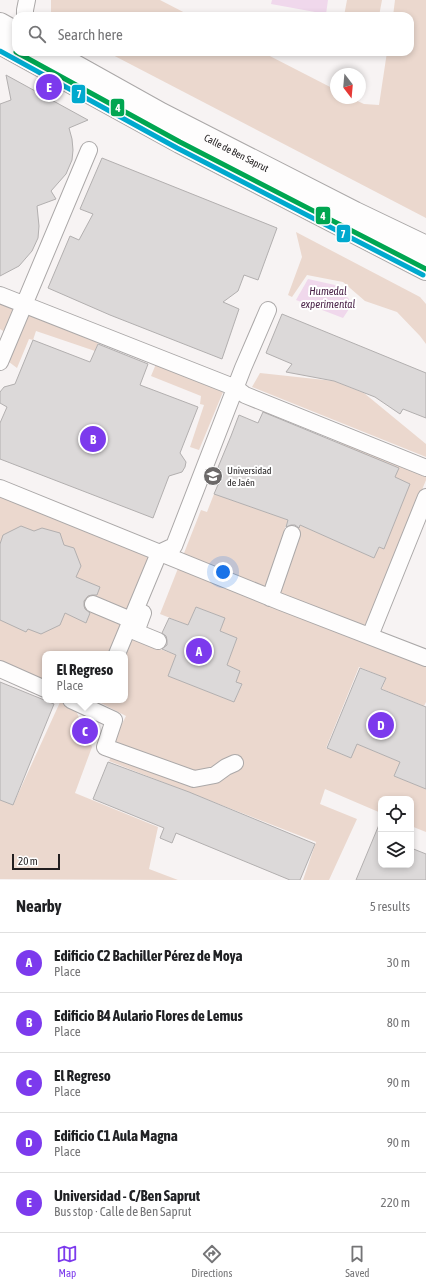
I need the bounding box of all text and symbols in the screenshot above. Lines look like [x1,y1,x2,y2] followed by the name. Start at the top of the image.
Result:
[12,12,414,56] search box
[26,23,48,45] icon: search
[58,26,123,43] text: Search here
[330,68,366,104] north arrow
[36,72,62,102] pin: E
[71,84,86,104] line badge: 7
[76,88,82,100] text: 7
[110,98,125,117] line badge: 4
[114,102,121,114] text: 4
[202,132,270,174] street label: Calle de Ben Saprut
[315,206,331,225] line badge: 4
[319,210,326,222] text: 4
[336,224,351,243] line badge: 7
[340,228,346,240] text: 7
[301,285,355,310] water label: Humedal experimental
[80,424,106,454] pin: B
[202,465,224,487] school or university icon: Universidad de Jaén
[227,465,272,488] place label: Universidad de Jaén
[213,562,233,582] your location
[186,636,212,666] pin: A
[42,651,128,703] popup
[57,661,113,678] text: El Regreso
[57,678,83,693] text: Place
[368,710,394,740] pin: D
[72,716,98,746] pin: C
[378,796,414,868] map controls
[378,796,414,832] button: locate
[378,832,414,868] button: layers
[12,852,60,871] scale bar
[18,855,38,867] text: 20 m
[16,896,62,916] text: Nearby
[370,899,410,914] text: 5 results
[54,947,243,964] text: Edificio C2 Bachiller Pérez de Moya
[26,955,32,970] text: A
[387,955,410,970] text: 30 m
[54,964,81,979] text: Place
[54,1007,243,1024] text: Edificio B4 Aulario Flores de Lemus
[26,1015,32,1030] text: B
[387,1015,410,1030] text: 80 m
[54,1024,81,1039] text: Place
[54,1067,111,1084] text: El Regreso
[26,1075,32,1090] text: C
[387,1075,410,1090] text: 90 m
[54,1084,81,1099] text: Place
[54,1127,178,1144] text: Edificio C1 Aula Magna
[25,1135,33,1150] text: D
[387,1135,410,1150] text: 90 m
[54,1144,81,1159] text: Place
[54,1187,200,1204] text: Universidad - C/Ben Saprut
[26,1195,32,1210] text: E
[381,1195,410,1210] text: 220 m
[54,1204,192,1219] text: Bus stop · Calle de Ben Saprut
[56,1243,78,1279] tab: Map
[191,1243,232,1279] tab: Directions
[345,1243,370,1279] tab: Saved

